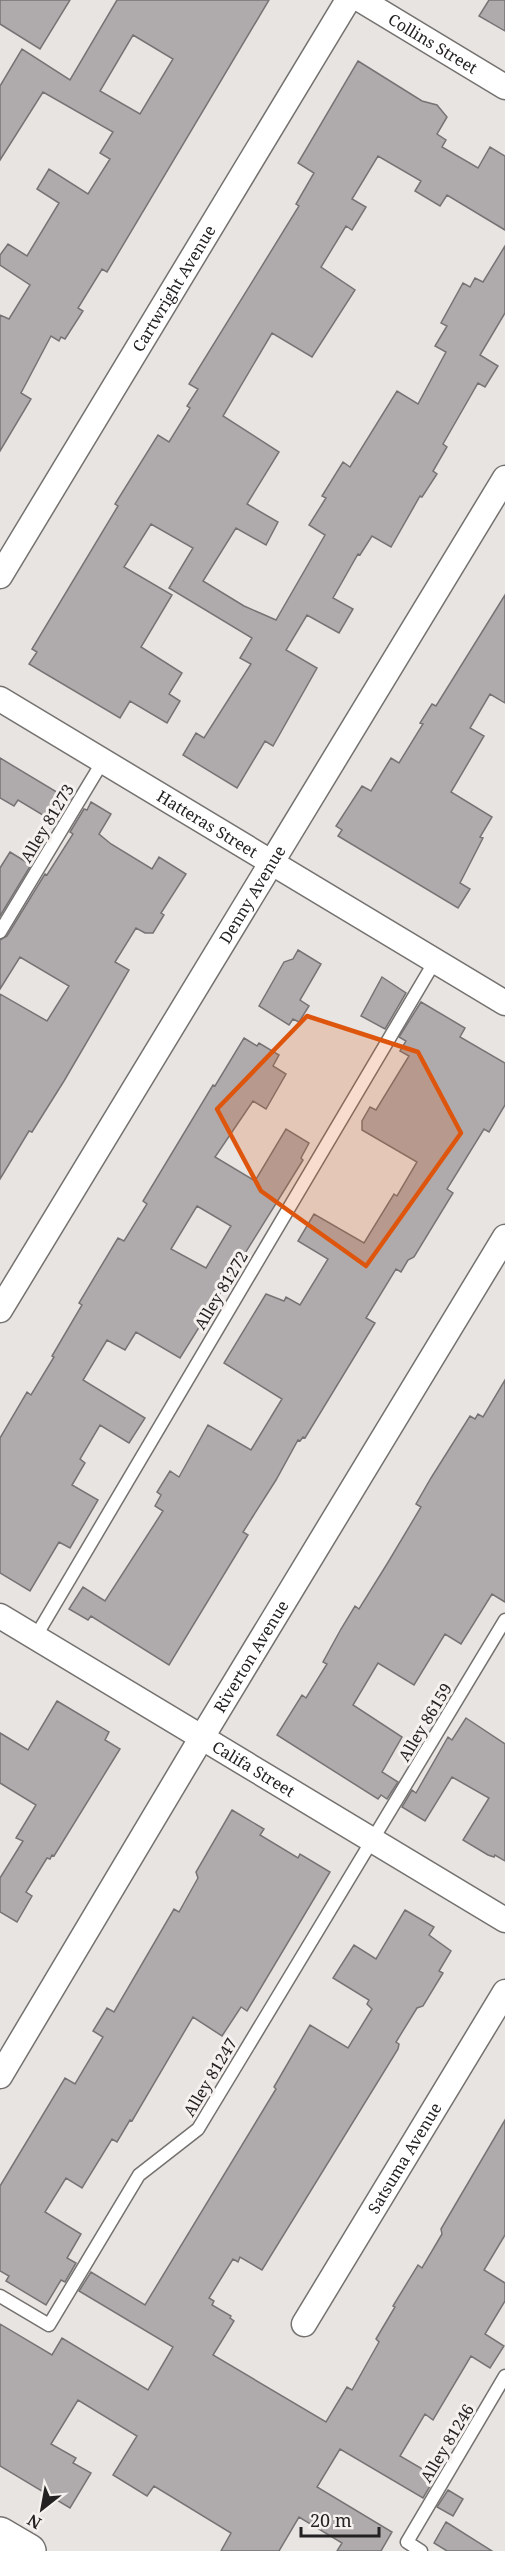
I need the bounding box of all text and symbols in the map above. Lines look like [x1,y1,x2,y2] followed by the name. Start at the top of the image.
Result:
[384,8,482,79] street label: Collins Street
[127,221,220,356] street label: Cartwright Avenue
[15,780,79,866] street label: Alley 81273
[153,785,262,863] street label: Hatteras Street
[214,841,290,948] street label: Denny Avenue
[189,1247,253,1333] street label: Alley 81272
[208,1596,293,1717] street label: Riverton Avenue
[393,1679,457,1765] street label: Alley 86159
[208,1735,299,1802] street label: Califa Street
[178,2034,242,2120] street label: Alley 81247
[362,2098,447,2218] street label: Satsuma Avenue
[415,2400,479,2486] street label: Alley 81246
[12,2479,72,2539] north arrow
[301,2500,379,2538] scale bar
[310,2508,352,2532] text: 20 m
[23,2509,45,2535] text: N

